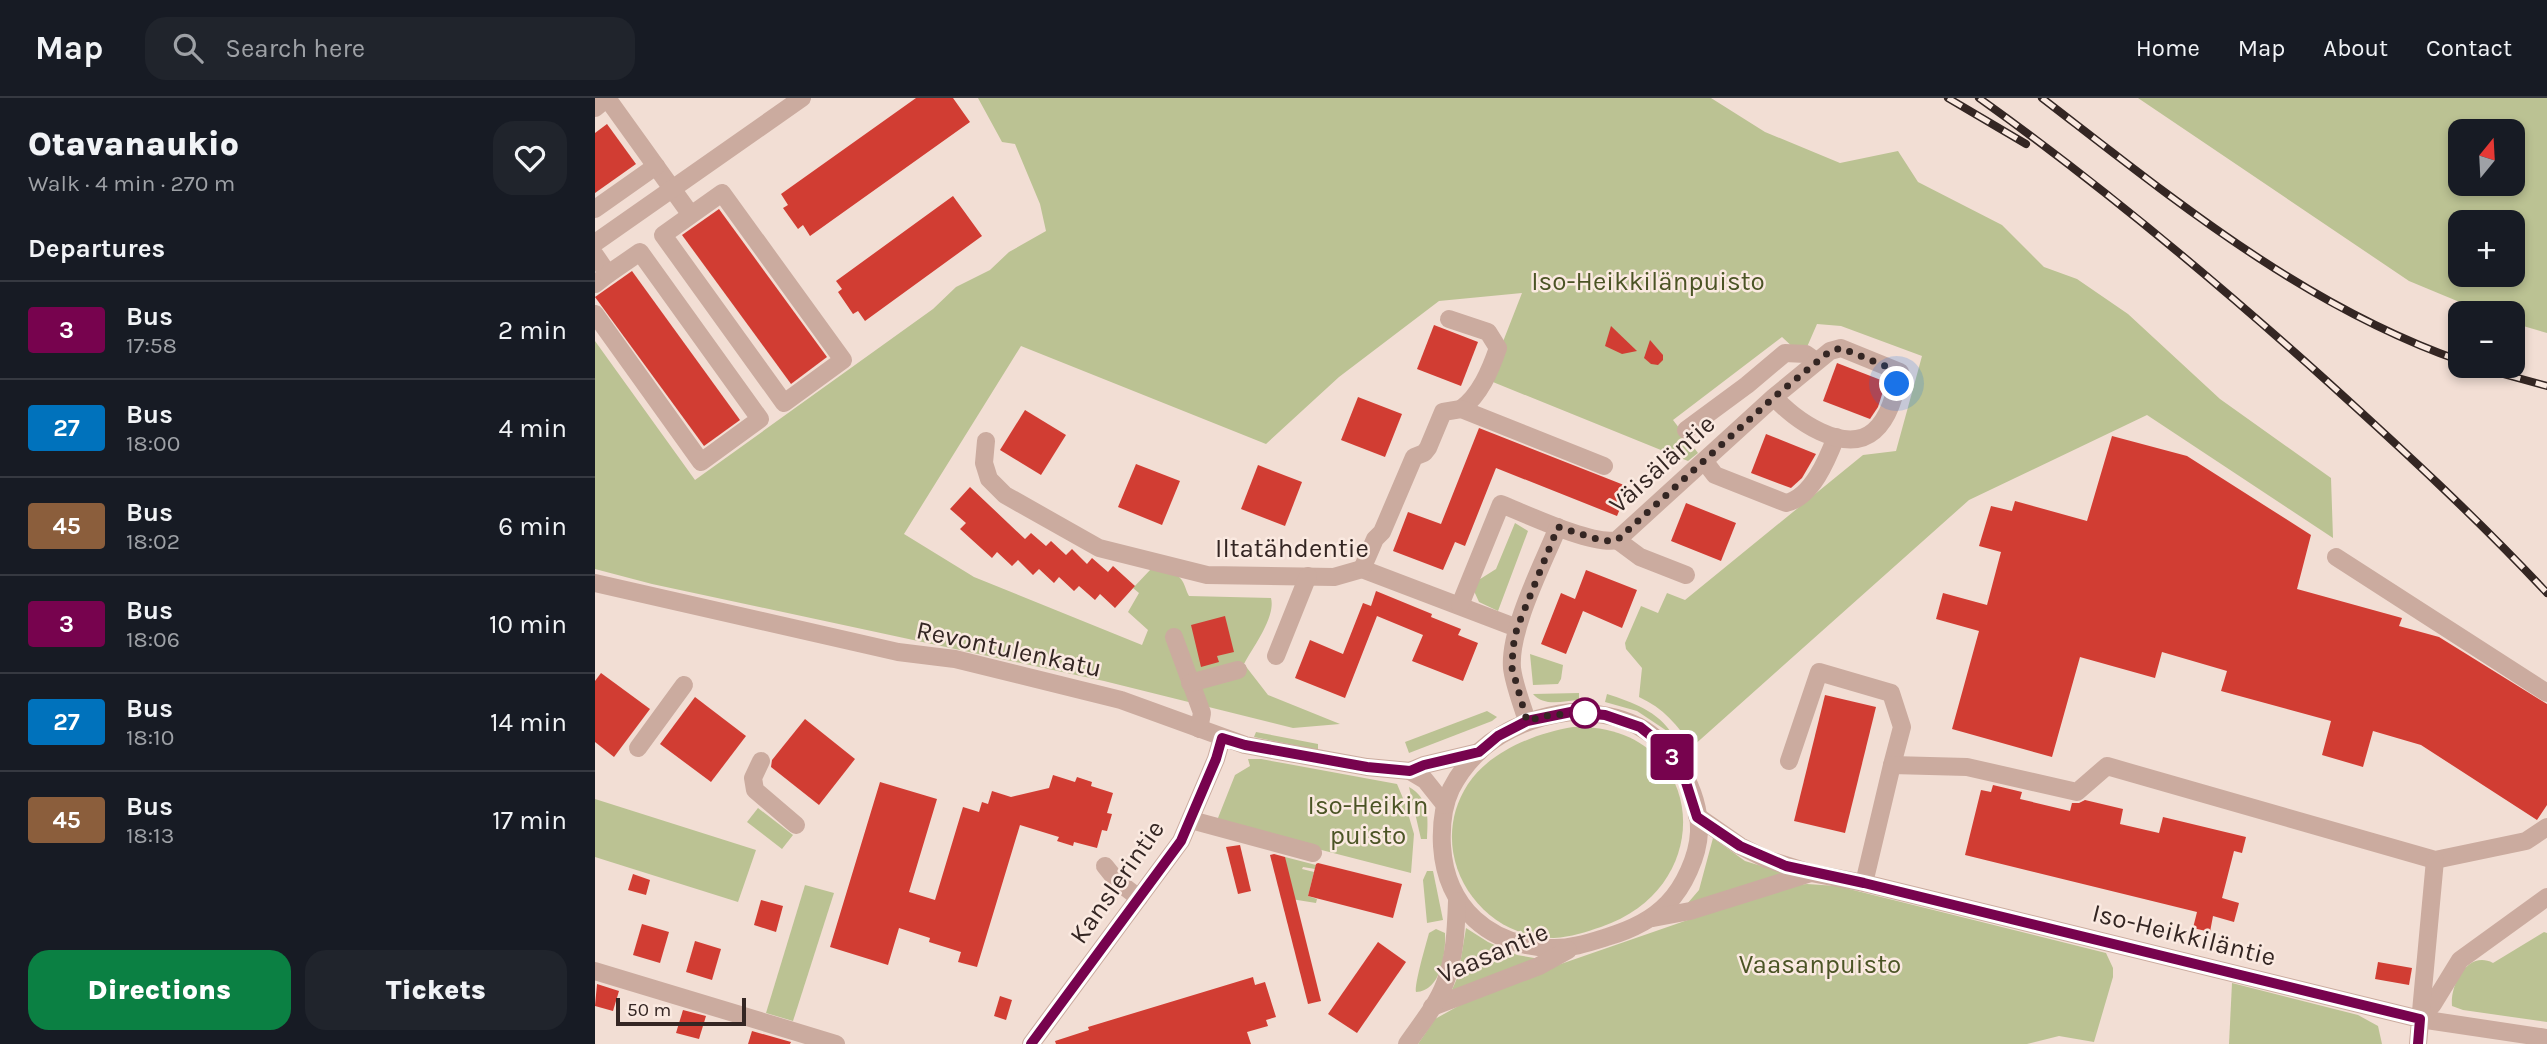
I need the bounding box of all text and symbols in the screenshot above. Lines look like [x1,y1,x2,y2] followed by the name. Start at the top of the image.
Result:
[145,17,635,80] search box
[35,29,103,67] text: Map
[169,29,207,67] icon: search
[225,33,365,64] text: Search here
[2136,34,2200,62] text: Home
[2238,34,2285,62] text: Map
[2323,34,2388,62] text: About
[2426,34,2512,62] text: Contact
[2448,119,2525,196] north arrow
[2448,119,2525,378] map controls
[493,121,567,195] button: heart
[28,125,239,163] text: Otavanaukio
[28,170,235,197] text: Walk · 4 min · 270 m
[2448,210,2525,287] button: +
[28,233,165,264] text: Departures
[1531,266,1765,297] park label: Iso-Heikkilänpuisto
[126,301,173,332] text: Bus
[2448,301,2525,378] button: −
[498,315,567,346] text: 2 min
[59,316,74,344] text: 3
[126,332,177,359] text: 17:58
[1879,366,1914,401] your location
[126,399,173,430] text: Bus
[1603,408,1721,520] street label: Väisäläntie
[499,413,567,444] text: 4 min
[53,414,80,442] text: 27
[126,430,180,457] text: 18:00
[126,497,173,528] text: Bus
[498,511,567,542] text: 6 min
[52,512,81,540] text: 45
[126,528,180,555] text: 18:02
[1215,533,1369,564] street label: Iltatähdentie
[126,595,173,626] text: Bus
[489,609,567,640] text: 10 min
[59,610,74,638] text: 3
[914,614,1104,684] street label: Revontulenkatu
[126,626,180,653] text: 18:06
[126,693,173,724] text: Bus
[1570,698,1600,728] unlabelled marker
[490,707,567,738] text: 14 min
[53,708,80,736] text: 27
[126,724,174,751] text: 18:10
[1649,734,1695,780] line badge: 3
[1665,743,1679,771] text: 3
[1308,790,1428,851] park label: Iso-Heikin puisto
[126,791,173,822] text: Bus
[492,805,567,836] text: 17 min
[52,806,81,834] text: 45
[1063,814,1171,950] street label: Kanslerintie
[126,822,174,849] text: 18:13
[2089,897,2279,973] street label: Iso-Heikkiläntie
[1433,916,1553,990] street label: Vaasantie
[1739,949,1901,980] park label: Vaasanpuisto
[28,950,291,1030] button: Directions
[305,950,567,1030] button: Tickets
[616,995,745,1027] scale bar
[627,999,671,1021] text: 50 m

